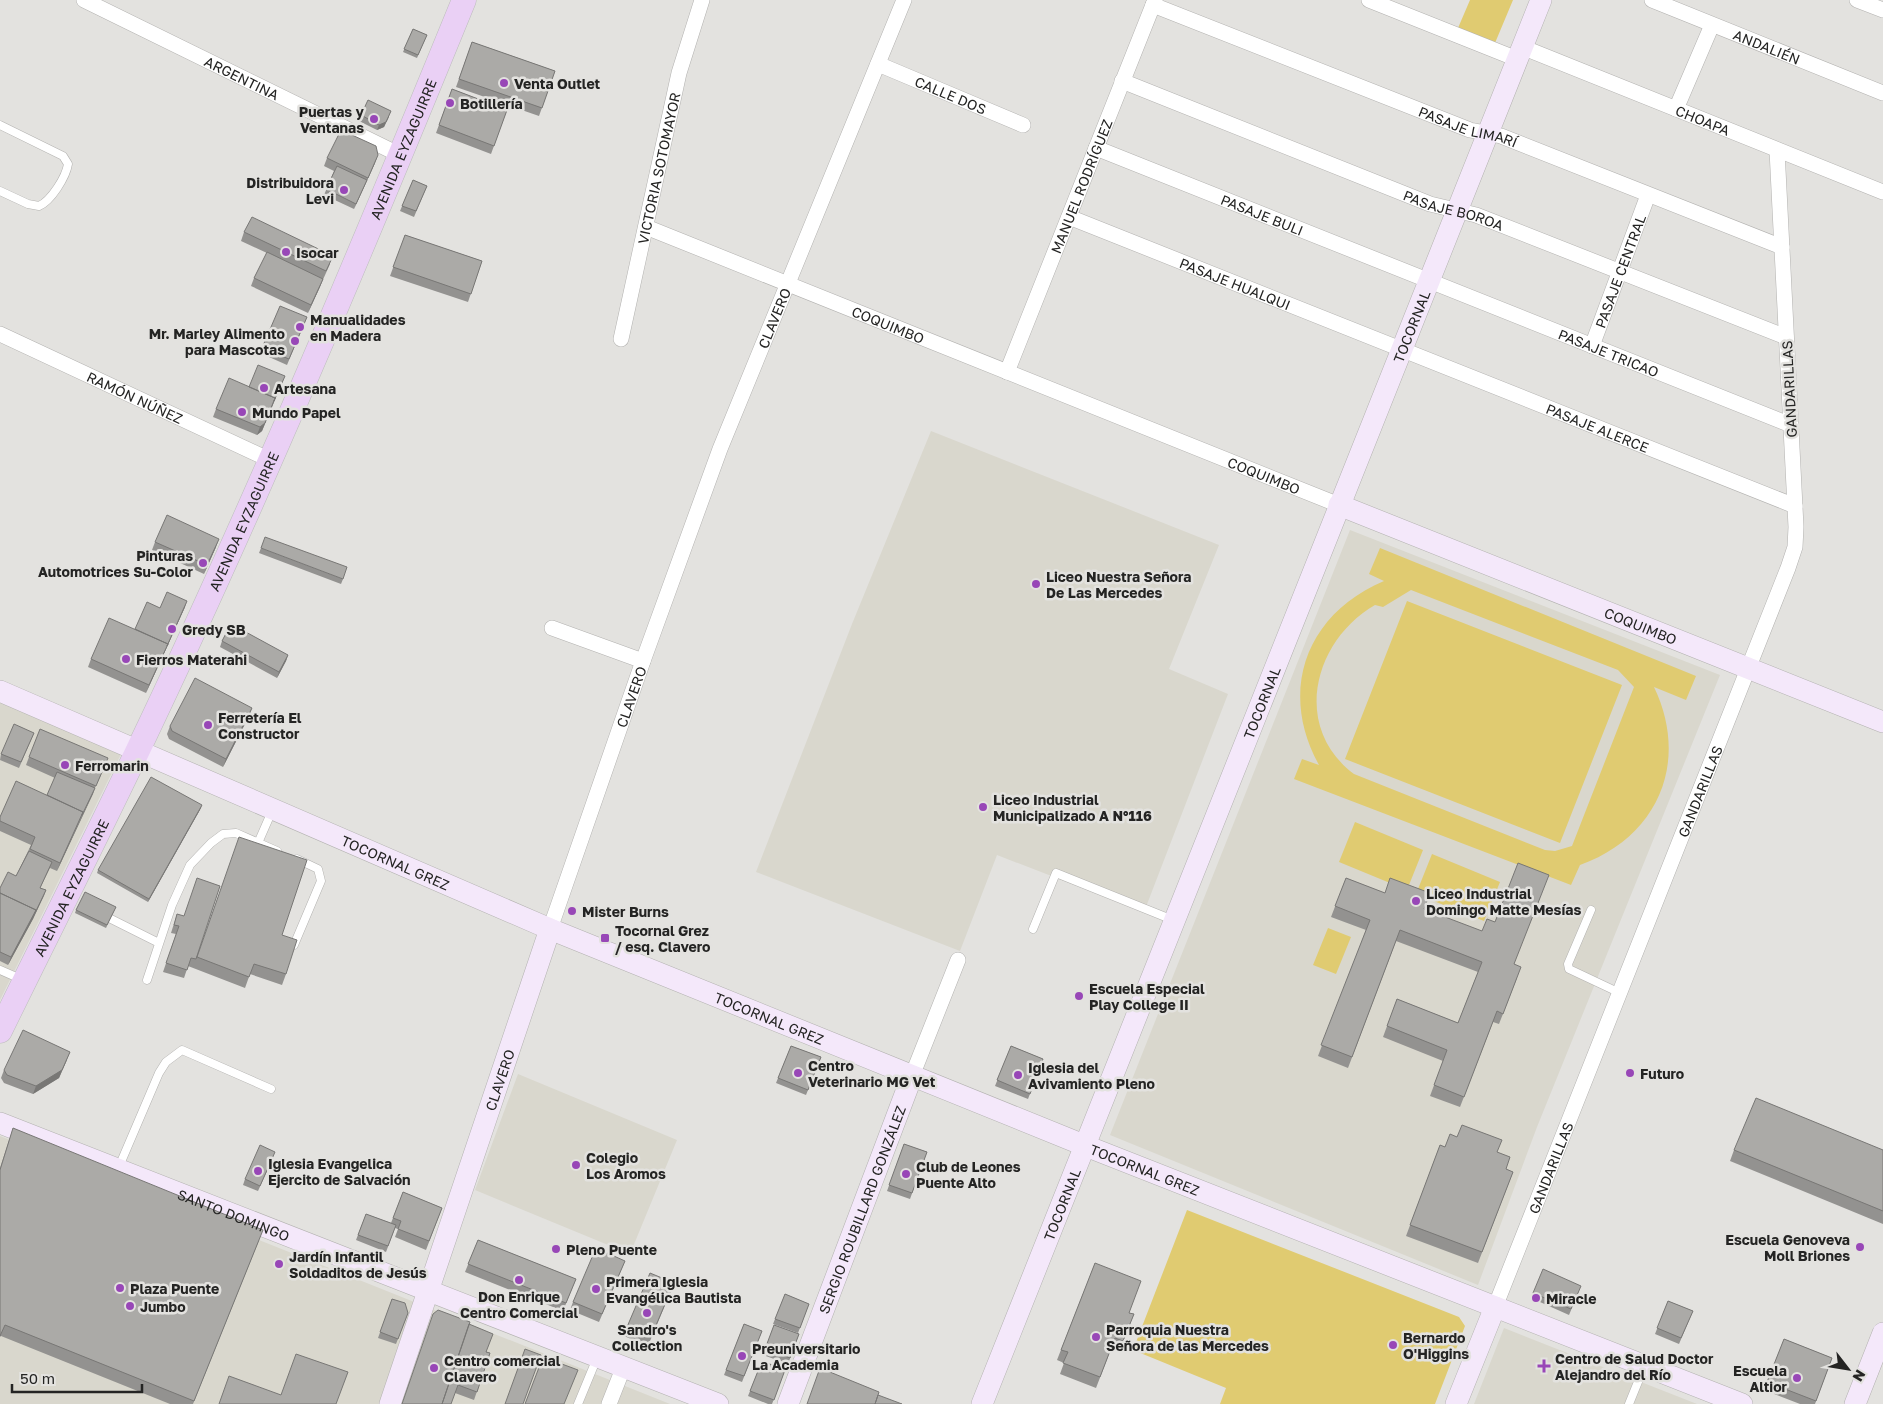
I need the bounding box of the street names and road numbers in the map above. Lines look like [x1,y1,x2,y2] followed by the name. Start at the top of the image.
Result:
[1731,25,1803,67] street label: ANDALIÉN
[202,52,283,103] street label: ARGENTINA
[913,72,989,117] street label: CALLE DOS
[366,76,439,222] street label: AVENIDA EYZAGUIRRE
[633,90,683,246] street label: VICTORIA SOTOMAYOR
[1673,101,1733,138] street label: CHOAPA
[1416,102,1521,150] street label: PASAJE LIMARÍ
[1047,117,1115,256] street label: MANUEL RODRÍGUEZ
[1401,186,1507,234] street label: PASAJE BOROA
[1218,190,1306,238] street label: PASAJE BULI
[1591,212,1649,330] street label: PASAJE CENTRAL
[1177,254,1293,313] street label: PASAJE HUALQUI
[754,285,794,351] street label: CLAVERO
[1389,288,1433,365] street label: TOCORNAL
[849,302,927,346] street label: COQUIMBO
[1556,325,1662,380] street label: PASAJE TRICAO
[1778,340,1800,438] street label: GANDARILLAS
[84,367,186,427] street label: RAMÓN NÚÑEZ
[1544,399,1651,456] street label: PASAJE ALERCE
[205,449,282,593] street label: AVENIDA EYZAGUIRRE
[1225,453,1303,497] street label: COQUIMBO
[1602,603,1680,648] street label: COQUIMBO
[612,664,649,730] street label: CLAVERO
[1239,664,1283,741] street label: TOCORNAL
[1674,743,1725,839] street label: GANDARILLAS
[30,816,112,959] street label: AVENIDA EYZAGUIRRE
[339,831,452,893] street label: TOCORNAL GREZ
[712,988,826,1047] street label: TOCORNAL GREZ
[481,1047,517,1113] street label: CLAVERO
[814,1103,909,1316] street label: SERGIO ROUBILLARD GONZÁLEZ
[1524,1119,1576,1216] street label: GANDARILLAS
[1088,1140,1202,1198] street label: TOCORNAL GREZ
[1040,1166,1084,1243] street label: TOCORNAL
[175,1185,292,1244] street label: SANTO DOMINGO

